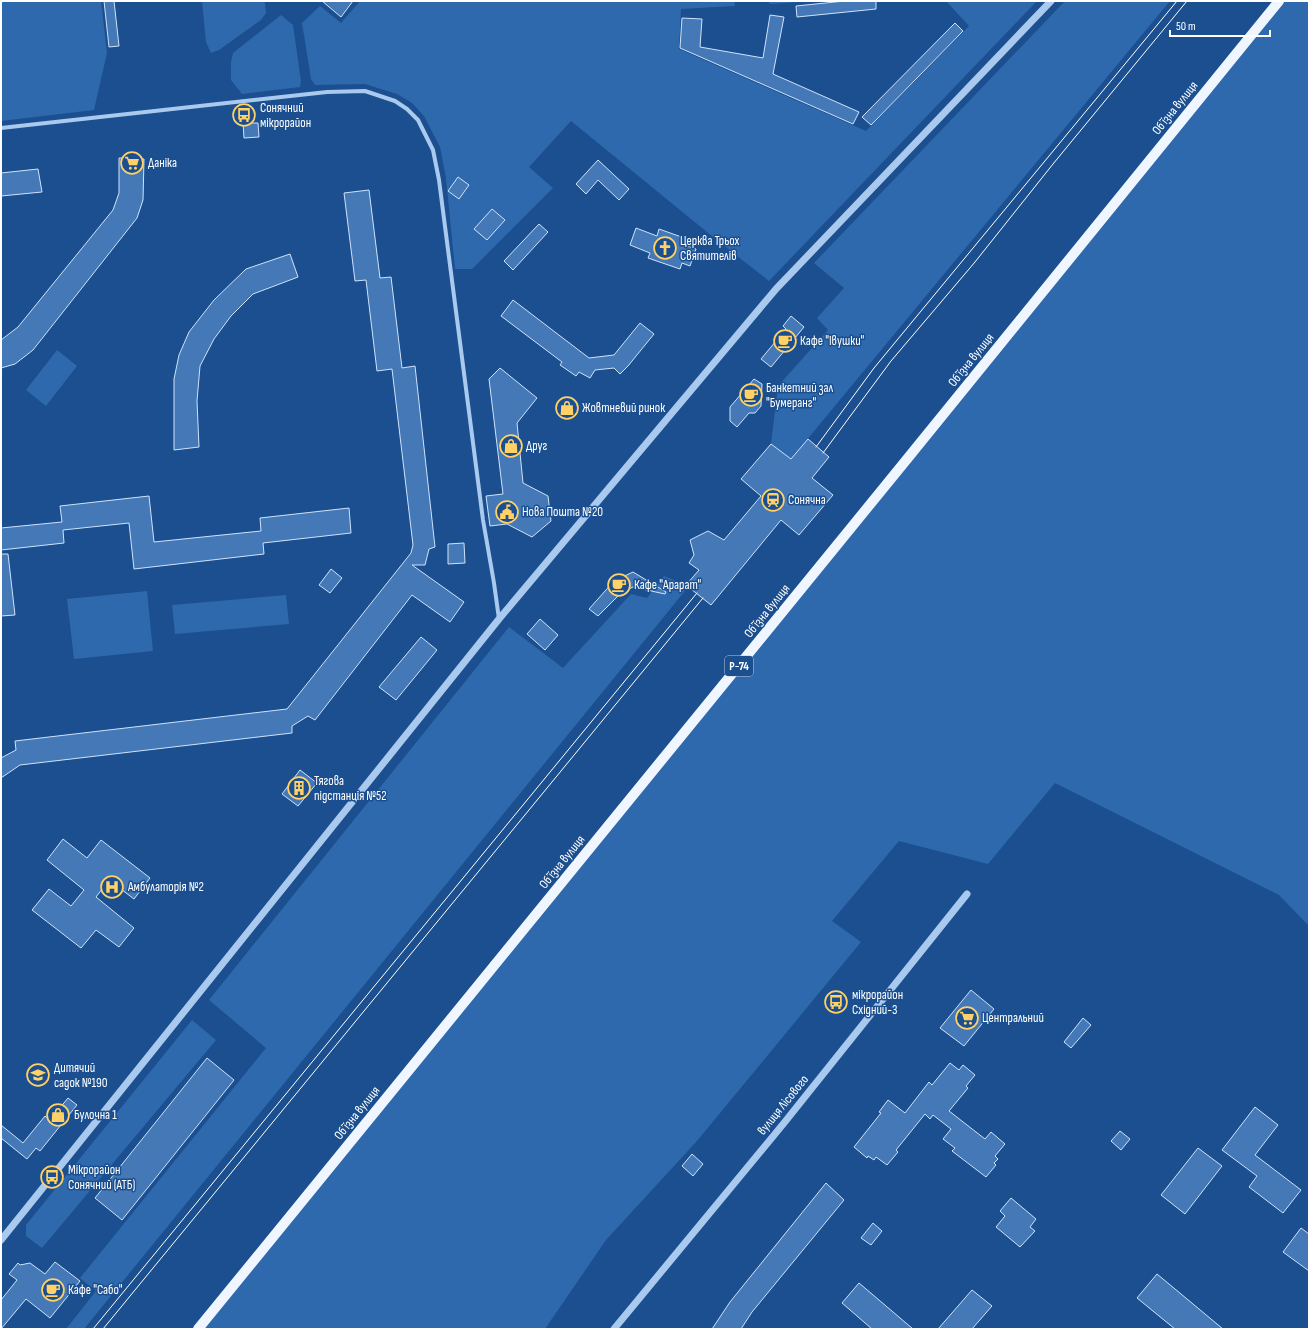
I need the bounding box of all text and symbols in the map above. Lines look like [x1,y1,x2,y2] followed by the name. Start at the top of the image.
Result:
[1170,12,1270,38] scale bar
[1176,19,1196,34] text: 50 m
[1149,78,1201,138] street label: Обʼїзна вулиця
[260,100,311,131] place label: Сонячний мікрорайон
[231,102,257,128] bus stop icon: Сонячний мікрорайон
[119,150,145,176] supermarket icon: Даніка
[148,155,177,171] place label: Даніка
[680,233,739,264] place label: Церква Трьох Святителів
[652,235,678,261] church icon: Церква Трьох Святителів
[772,328,798,354] cafe icon: Кафе "Івушки"
[945,330,997,390] street label: Обʼїзна вулиця
[800,333,865,349] place label: Кафе "Івушки"
[766,380,833,411] place label: Банкетний зал "Бумеранг"
[738,382,764,408] cafe icon: Банкетний зал "Бумеранг"
[554,395,580,421] shop icon: Жовтневий ринок
[582,400,665,416] place label: Жовтневий ринок
[498,433,524,459] shop icon: Друг
[526,438,547,454] place label: Друг
[760,487,786,513] station icon: Сонячна
[788,492,826,508] place label: Сонячна
[494,499,520,525] public building icon: Нова Пошта №20
[522,504,603,520] place label: Нова Пошта №20
[606,572,632,598] cafe icon: Кафе "Арарат"
[634,577,701,593] place label: Кафе "Арарат"
[741,581,793,641] street label: Обʼїзна вулиця
[725,656,753,676] road number: Р-74
[314,773,387,804] place label: Тягова підстанція №52
[286,775,312,801] building icon: Тягова підстанція №52
[536,832,588,892] street label: Обʼїзна вулиця
[99,874,125,900] hospital icon: Амбулаторія №2
[127,879,204,895] place label: Амбулаторія №2
[852,987,903,1018] place label: мікрорайон Східний-3
[823,989,849,1015] bus stop icon: мікрорайон Східний-3
[954,1005,980,1031] supermarket icon: Центральний
[982,1010,1044,1026] place label: Центральний
[54,1060,108,1091] place label: Дитячий садок №190
[25,1062,51,1088] school or university icon: Дитячий садок №190
[754,1072,812,1138] street label: вулиця Лісового
[331,1083,383,1143] street label: Обʼїзна вулиця
[45,1102,71,1128] shop icon: Булочна 1
[74,1107,117,1123] place label: Булочна 1
[68,1162,136,1193] place label: Мікрорайон Сонячний (АТБ)
[39,1164,65,1190] bus stop icon: Мікрорайон Сонячний (АТБ)
[40,1277,66,1303] cafe icon: Кафе "Сабо"
[68,1282,123,1298] place label: Кафе "Сабо"

